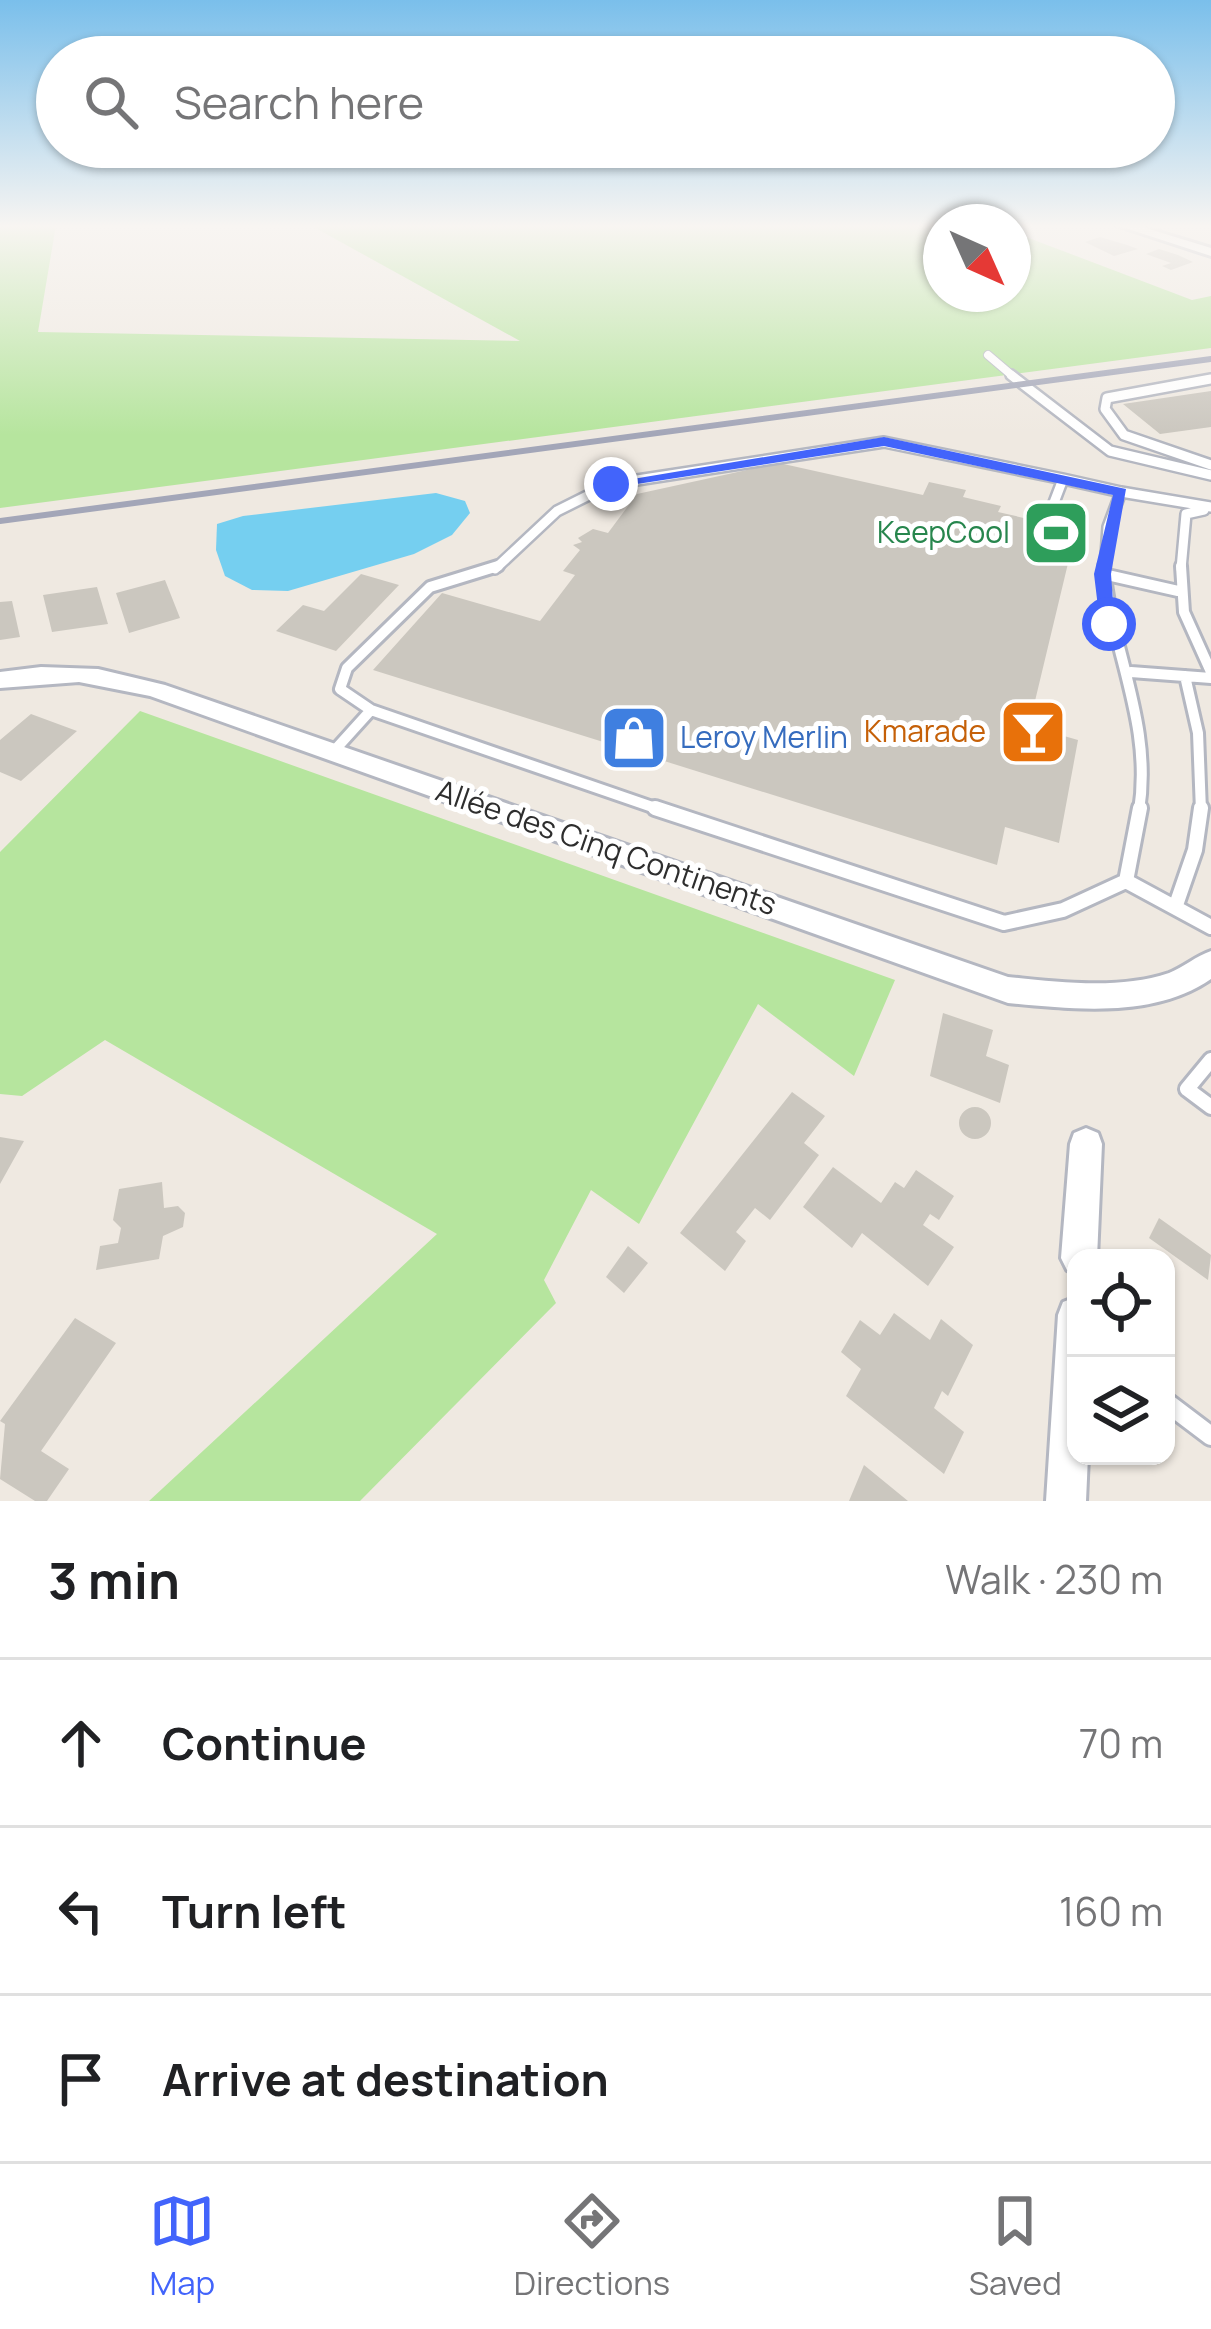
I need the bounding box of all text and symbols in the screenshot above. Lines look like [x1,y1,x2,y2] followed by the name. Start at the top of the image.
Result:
[36,36,1175,168] search box
[78,69,144,135] icon: search
[174,71,424,133] text: Search here
[923,204,1031,312] north arrow
[584,457,638,511] route end
[1021,498,1091,568] sports icon: KeepCool
[877,511,1010,552] place label: KeepCool
[1082,597,1136,651] route start
[998,697,1068,767] bar icon: Kmarade
[599,703,669,773] shop icon: Leroy Merlin
[864,710,986,751] place label: Kmarade
[680,716,848,757] place label: Leroy Merlin
[431,769,782,924] street label: Allée des Cinq Continents
[1067,1249,1175,1465] map controls
[1067,1249,1175,1357] button: locate
[1067,1357,1175,1465] button: layers
[48,1545,180,1614] text: 3 min
[945,1552,1163,1606] text: Walk · 230 m
[48,1710,114,1776] icon: ahead
[162,1712,367,1774] text: Continue
[1079,1716,1163,1770] text: 70 m
[48,1878,114,1944] icon: left
[162,1880,347,1942] text: Turn left
[1059,1884,1163,1938] text: 160 m
[48,2046,114,2112] icon: arrive
[162,2048,609,2110] text: Arrive at destination
[149,2188,215,2305] tab: Map
[514,2188,670,2305] tab: Directions
[969,2188,1062,2305] tab: Saved

